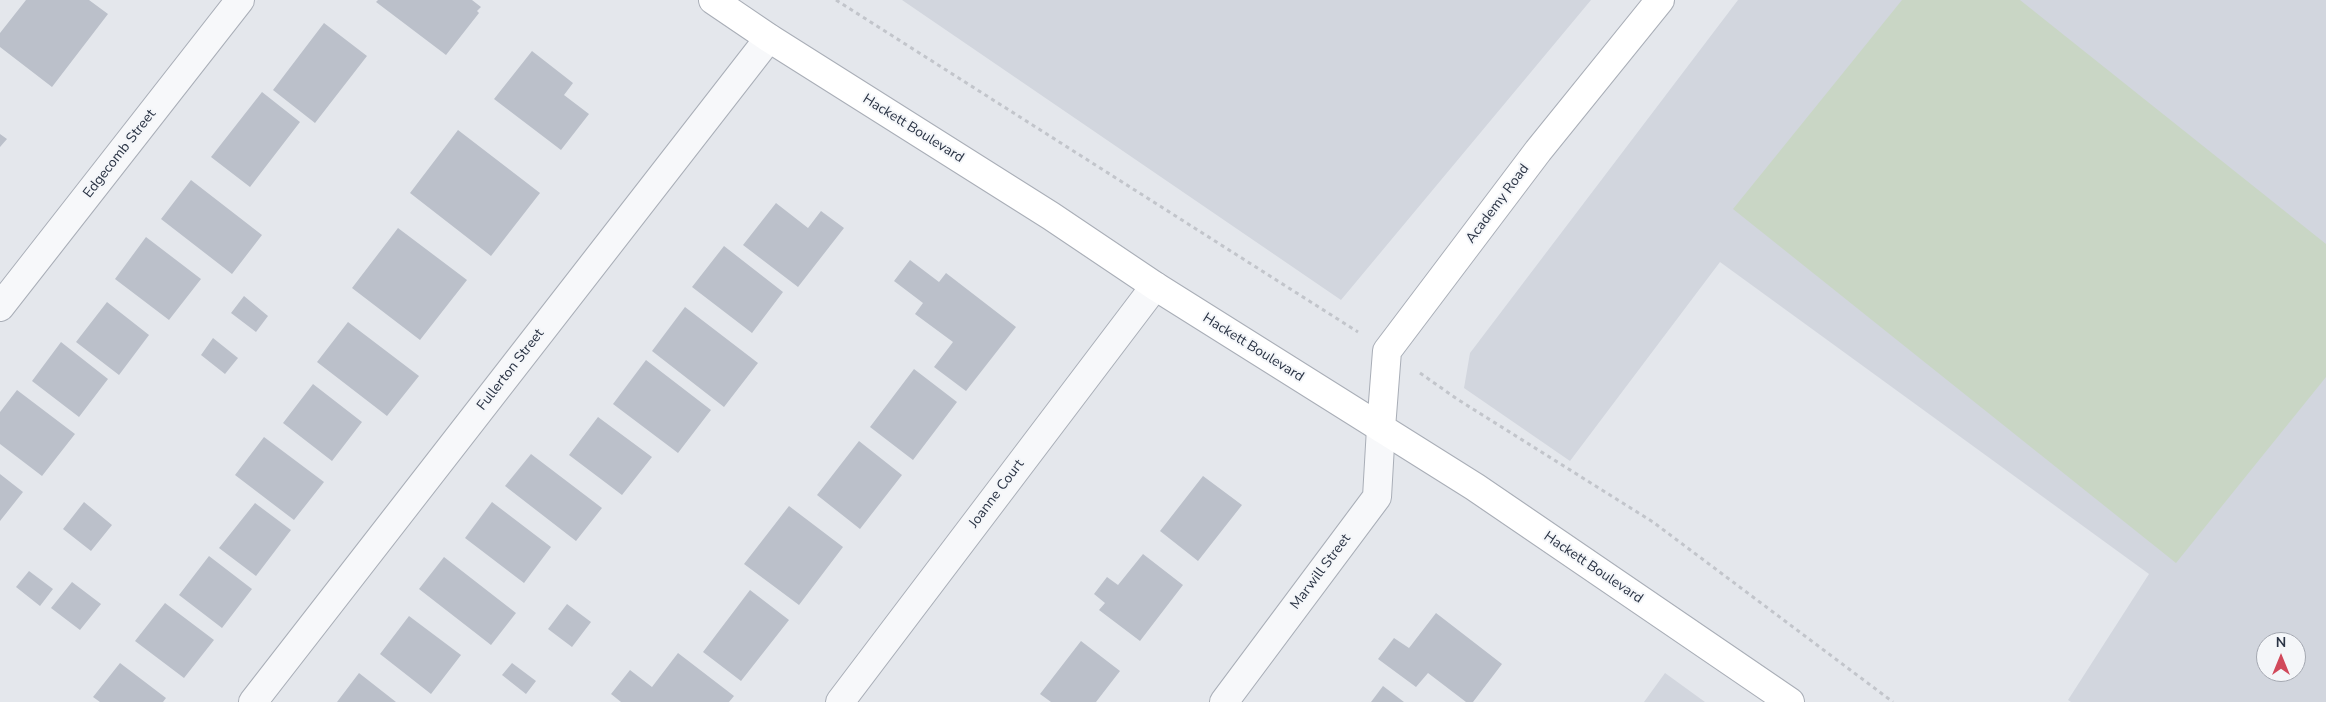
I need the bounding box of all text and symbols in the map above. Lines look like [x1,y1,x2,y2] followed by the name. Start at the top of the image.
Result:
[859,91,967,167] street label: Hackett Boulevard
[80,106,160,202] street label: Edgecomb Street
[1463,161,1533,247] street label: Academy Road
[1199,310,1307,386] street label: Hackett Boulevard
[474,326,548,414] street label: Fullerton Street
[966,456,1028,532] street label: Joanne Court
[1540,529,1646,607] street label: Hackett Boulevard
[1287,531,1355,613] street label: Marwill Street
[2256,632,2306,682] north arrow
[2276,633,2286,652] text: N

